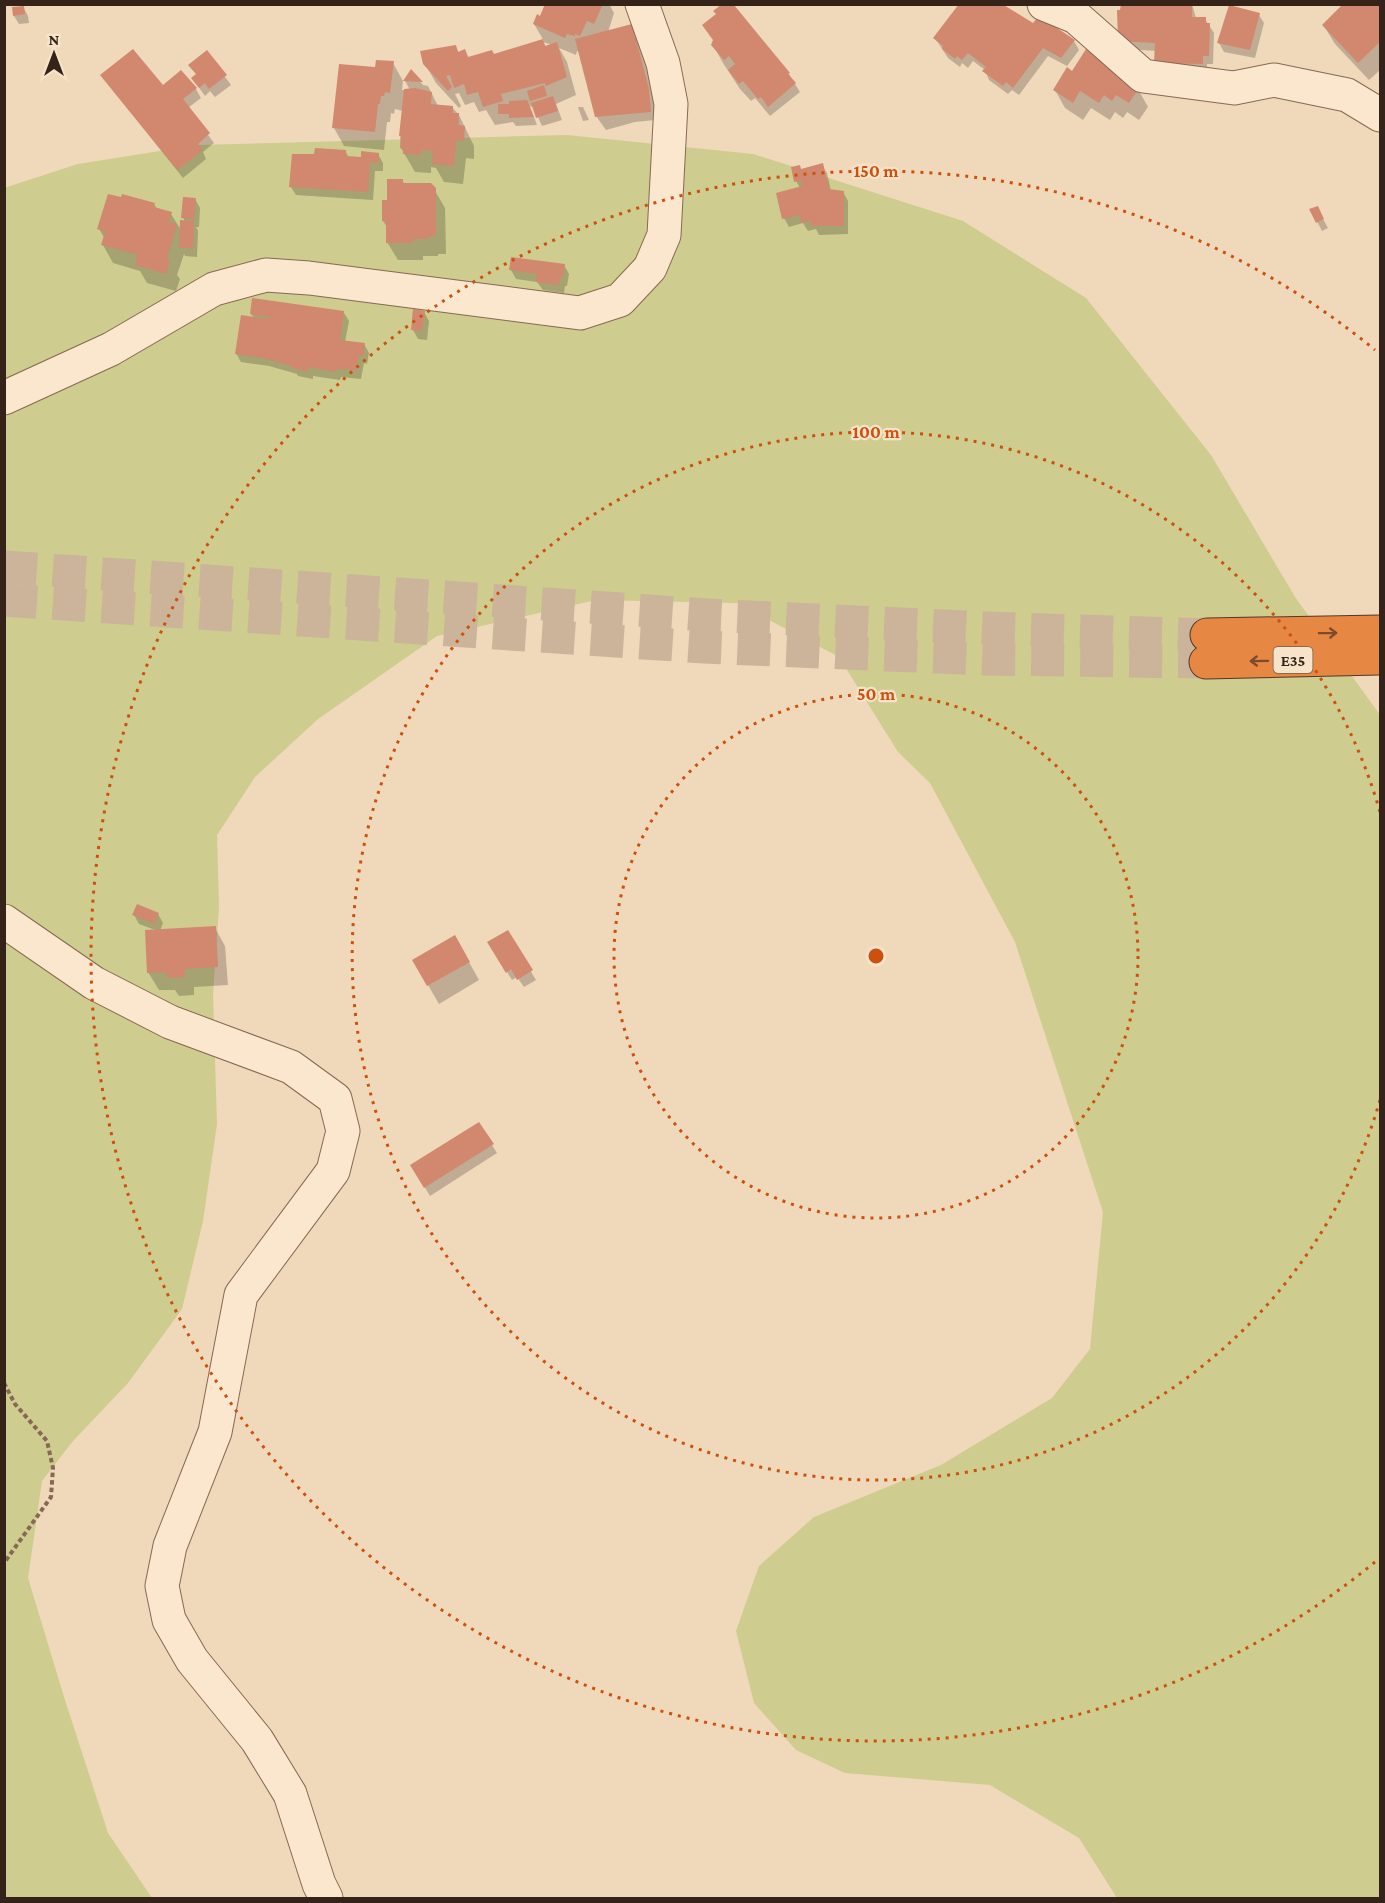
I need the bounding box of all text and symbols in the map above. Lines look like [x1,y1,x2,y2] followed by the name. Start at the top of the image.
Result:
[24,24,84,84] north arrow
[49,31,60,48] text: N
[853,161,899,181] text: 150 m
[852,422,900,442] text: 100 m
[1318,628,1338,639] one-way arrow
[1274,647,1312,673] road number: E35
[1250,655,1270,667] one-way arrow
[857,684,896,704] text: 50 m
[866,946,886,966] centre of rings

